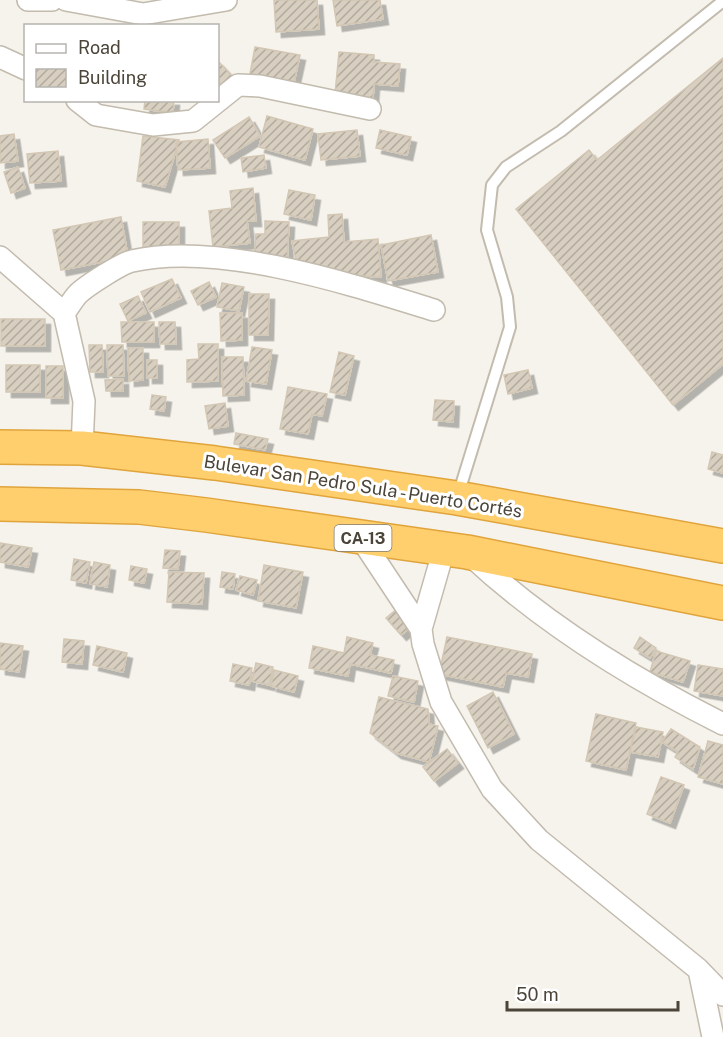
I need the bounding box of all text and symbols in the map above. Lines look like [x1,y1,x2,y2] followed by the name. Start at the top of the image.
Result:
[24,24,219,102] legend
[78,37,121,58] text: Road
[78,67,147,88] text: Building
[202,450,524,522] street label: Bulevar San Pedro Sula - Puerto Cortés
[334,525,392,551] road number: CA-13
[507,974,678,1012] scale bar
[516,984,559,1005] text: 50 m

